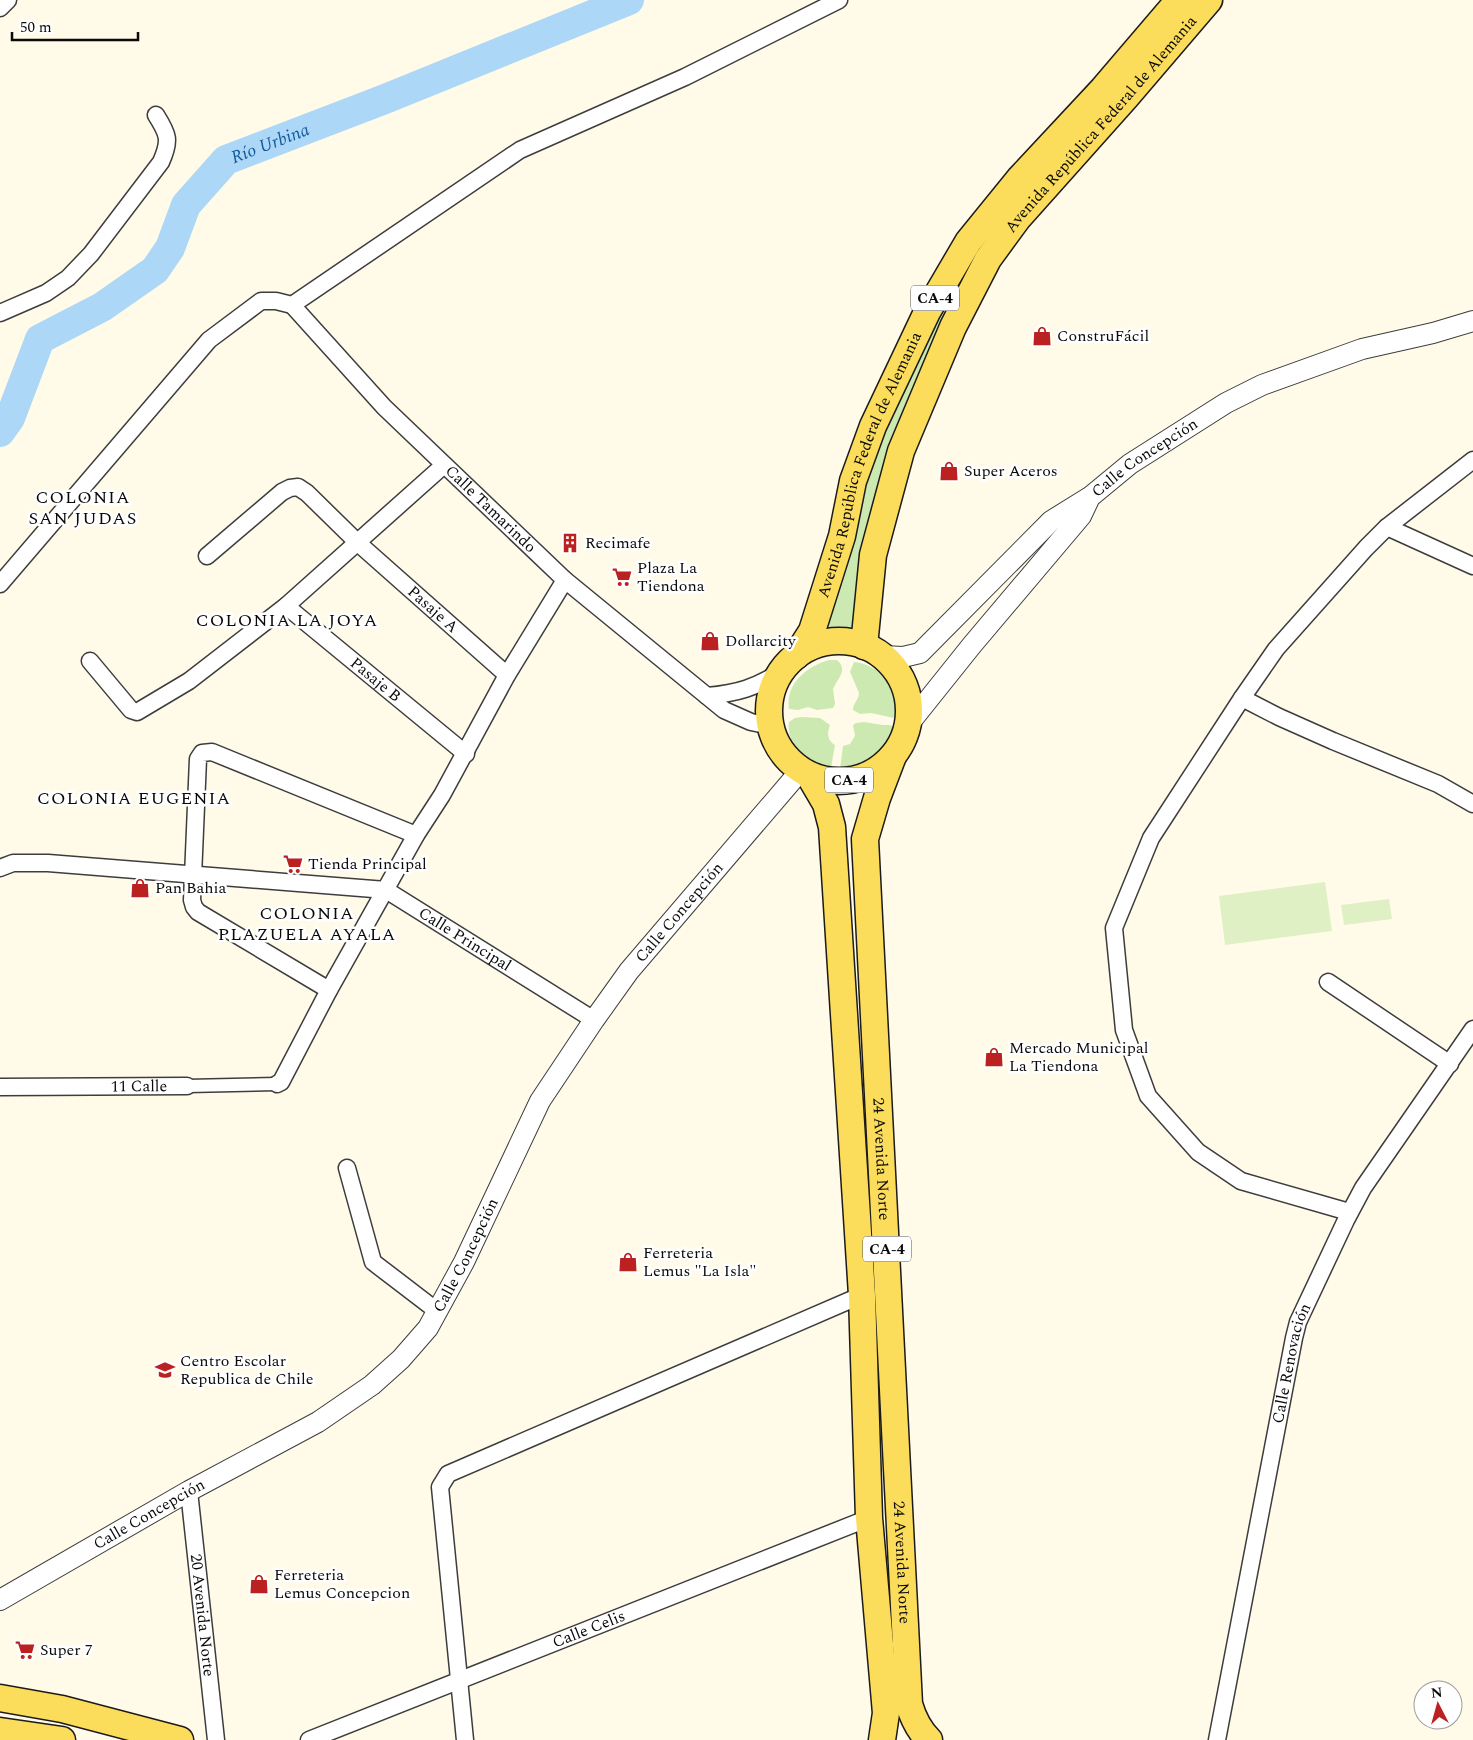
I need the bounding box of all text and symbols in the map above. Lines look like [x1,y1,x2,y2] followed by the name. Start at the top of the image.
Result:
[12,10,139,42] scale bar
[999,10,1203,238] street label: Avenida República Federal de Alemania
[20,16,52,39] text: 50 m
[227,116,313,170] water label: Río Urbina
[911,286,959,310] road number: CA-4
[1057,324,1149,348] place label: ConstruFácil
[1031,325,1053,347] shop icon: ConstruFácil
[811,328,928,601] street label: Avenida República Federal de Alemania
[1086,412,1203,503] street label: Calle Concepción
[440,459,542,559] street label: Calle Tamarindo
[964,459,1058,483] place label: Super Aceros
[938,460,960,482] shop icon: Super Aceros
[29,484,137,532] district label: COLONIA SAN JUDAS
[585,531,651,555] place label: Recimafe
[559,532,581,554] building icon: Recimafe
[637,556,705,598] place label: Plaza La Tiendona
[611,566,633,588] supermarket icon: Plaza La Tiendona
[402,580,464,639] street label: Pasaje A
[196,607,378,634] district label: COLONIA LA JOYA
[725,629,797,653] place label: Dollarcity
[699,630,721,652] shop icon: Dollarcity
[345,651,406,708] street label: Pasaje B
[825,768,873,792] road number: CA-4
[37,785,231,812] district label: COLONIA EUGENIA
[308,852,427,876] place label: Tienda Principal
[282,853,304,875] supermarket icon: Tienda Principal
[629,857,729,968] street label: Calle Concepción
[155,876,227,900] place label: Pan Bahia
[129,877,151,899] shop icon: Pan Bahia
[218,900,396,948] district label: COLONIA PLAZUELA AYALA
[414,901,516,977] street label: Calle Principal
[1009,1036,1148,1078] place label: Mercado Municipal La Tiendona
[983,1046,1005,1068] shop icon: Mercado Municipal La Tiendona
[111,1074,167,1098] street label: 11 Calle
[866,1097,896,1221] street label: 24 Avenida Norte
[427,1194,505,1317] street label: Calle Concepción
[863,1236,911,1262] road number: CA-4
[643,1241,757,1283] place label: Ferreteria Lemus "La Isla"
[617,1251,639,1273] shop icon: Ferreteria Lemus "La Isla"
[1266,1299,1317,1426] street label: Calle Renovación
[180,1349,314,1391] place label: Centro Escolar Republica de Chile
[154,1359,176,1381] school or university icon: Centro Escolar Republica de Chile
[89,1473,209,1556] street label: Calle Concepción
[887,1500,917,1624] street label: 24 Avenida Norte
[184,1553,221,1678] street label: 20 Avenida Norte
[274,1563,410,1605] place label: Ferreteria Lemus Concepcion
[248,1573,270,1595] shop icon: Ferreteria Lemus Concepcion
[549,1604,629,1654] street label: Calle Celis
[40,1638,93,1662] place label: Super 7
[14,1639,36,1661] supermarket icon: Super 7
[1413,1680,1463,1730] north arrow
[1430,1682,1443,1704] text: N

